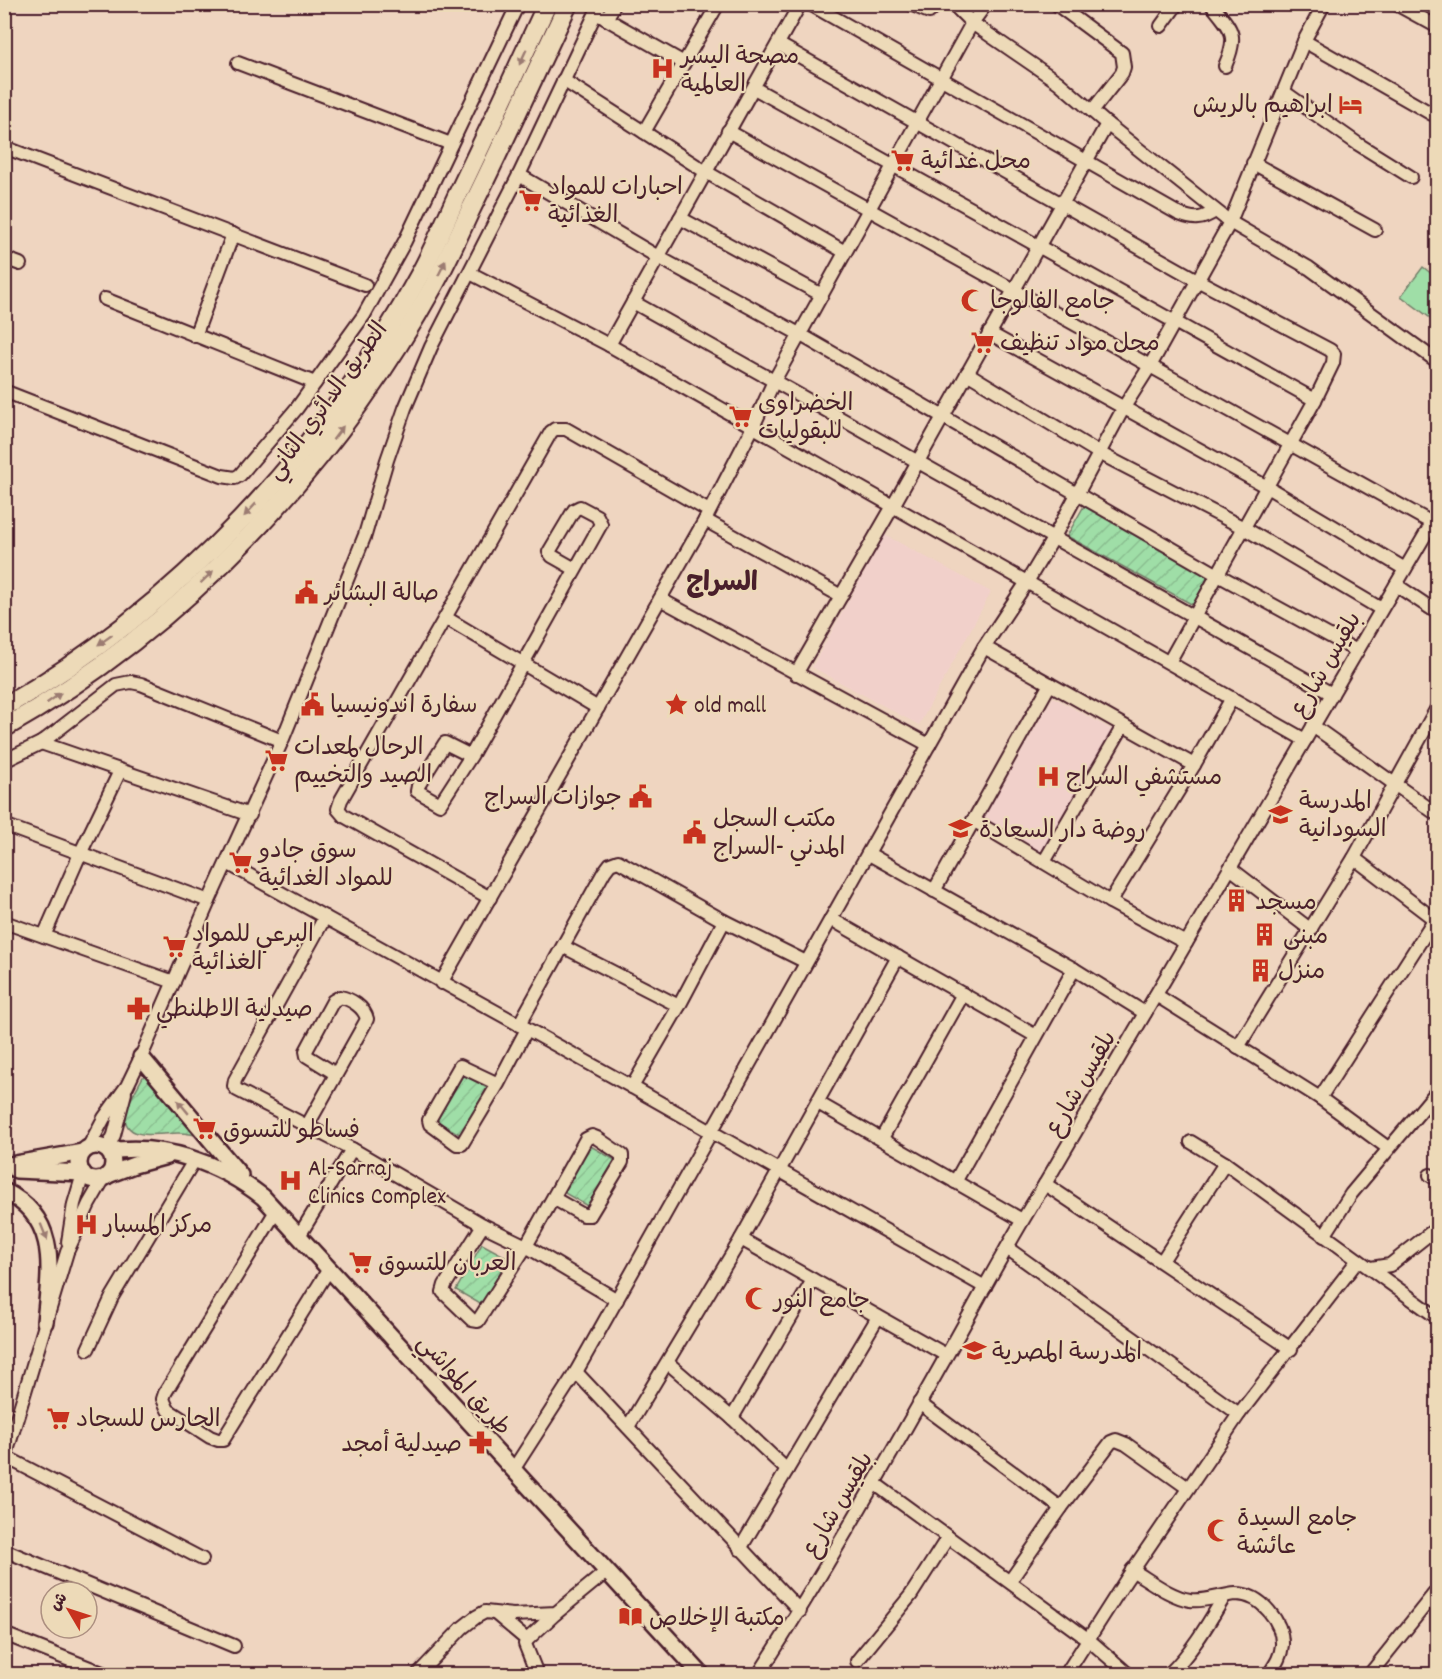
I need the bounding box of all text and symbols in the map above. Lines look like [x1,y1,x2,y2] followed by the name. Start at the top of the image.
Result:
[679,41,799,103] place label: مصحة اليسر العالمية
[518,49,527,66] one-way arrow
[650,56,676,82] hospital icon: مصحة اليسر العالمية
[1193,90,1333,124] place label: ابراهيم بالريش
[1338,91,1364,117] hotel icon: ابراهيم بالريش
[921,146,1031,180] place label: محل غدائية
[890,147,916,173] supermarket icon: محل غدائية
[548,172,683,234] place label: احبارات للمواد الغذائية
[517,187,543,213] supermarket icon: احبارات للمواد الغذائية
[438,260,447,277] one-way arrow
[990,286,1115,320] place label: جامع الفالوجا
[959,287,985,313] mosque icon: جامع الفالوجا
[259,316,398,489] street label: الطريق الدائري الثاني
[1000,328,1160,362] place label: محل مواد تنظيف
[969,329,995,355] supermarket icon: محل مواد تنظيف
[758,388,853,450] place label: الخضراوى للبقوليات
[727,403,753,429] supermarket icon: الخضراوى للبقوليات
[332,425,344,441] one-way arrow
[243,502,257,517] one-way arrow
[686,565,758,604] district label: السراج
[200,570,215,584] one-way arrow
[323,578,439,612] place label: صالة البشائر
[294,579,320,605] public building icon: صالة البشائر
[1284,606,1372,725] street label: بلقيس شارع
[97,634,113,645] one-way arrow
[330,690,478,724] place label: سفارة اندونيسيا
[694,690,767,724] place label: old mall
[299,691,325,717] public building icon: سفارة اندونيسيا
[663,691,689,717] place icon: old mall
[46,692,62,704] one-way arrow
[294,732,432,794] place label: الرحال لمعدات الصيد والتخييم
[263,747,289,773] supermarket icon: الرحال لمعدات الصيد والتخييم
[1066,762,1222,797] place label: مستشفي السراج
[1035,763,1061,789] hospital icon: مستشفي السراج
[484,782,622,816] place label: جوازات السراج
[627,783,653,809] public building icon: جوازات السراج
[1299,786,1387,848] place label: المدرسة السودانية
[1268,801,1294,827] school or university icon: المدرسة السودانية
[713,804,845,867] place label: مكتب السجل المدني -السراج
[979,815,1146,849] place label: روضة دار السعادة
[948,816,974,842] school or university icon: روضة دار السعادة
[682,819,708,845] public building icon: مكتب السجل المدني -السراج
[257,835,393,897] place label: سوق جادو للمواد الغدائية
[228,850,254,876] supermarket icon: سوق جادو للمواد الغدائية
[1255,887,1317,921] place label: مسجد
[1224,888,1250,914] building icon: مسجد
[192,919,314,981] place label: البرعي للمواد الغذائية
[1283,921,1328,955] place label: مبنى
[1252,922,1278,948] building icon: مبنى
[161,934,187,960] supermarket icon: البرعي للمواد الغذائية
[1278,956,1325,990] place label: منزل
[1247,957,1273,983] building icon: منزل
[156,994,313,1029] place label: صيدلية الاطلنطي
[125,995,151,1021] pharmacy icon: صيدلية الاطلنطي
[1039,1025,1127,1144] street label: بلقيس شارع
[177,1100,190,1115] one-way arrow
[223,1115,360,1149] place label: فساطو للتسوق
[192,1116,218,1142] supermarket icon: فساطو للتسوق
[308,1153,446,1215] place label: Al-Sarraj Clinics Complex
[277,1168,303,1194] hospital icon: Al-Sarraj Clinics Complex
[102,1210,212,1244] place label: مركز المسبار
[73,1211,99,1237] hospital icon: مركز المسبار
[39,1223,49,1241] one-way arrow
[378,1248,516,1282] place label: العربان للتسوق
[347,1249,373,1275] supermarket icon: العربان للتسوق
[772,1285,870,1319] place label: جامع النور
[743,1286,769,1312] mosque icon: جامع النور
[407,1327,518,1445] street label: طريق المواشي
[992,1337,1142,1371] place label: المدرسة المصرية
[961,1338,987,1364] school or university icon: المدرسة المصرية
[76,1404,221,1438] place label: الحارس للسجاد
[45,1405,71,1431] supermarket icon: الحارس للسجاد
[341,1428,462,1463] place label: صيدلية أمجد
[467,1430,493,1456] pharmacy icon: صيدلية أمجد
[796,1446,884,1565] street label: بلقيس شارع
[1237,1503,1358,1565] place label: جامع السيدة عائشة
[1206,1518,1232,1544] mosque icon: جامع السيدة عائشة
[39,1580,99,1640] north arrow
[45,1588,74,1616] text: ش
[649,1603,785,1637] place label: مكتبة الإخلاص
[618,1604,644,1630] library icon: مكتبة الإخلاص

